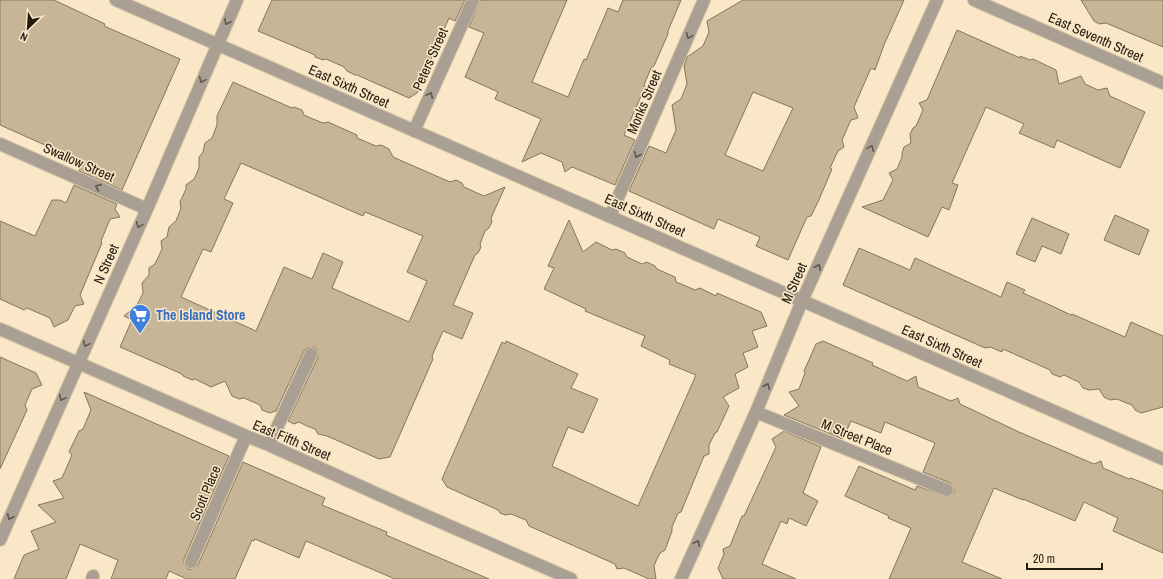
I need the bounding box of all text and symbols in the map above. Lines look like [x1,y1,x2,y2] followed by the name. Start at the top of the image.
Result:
[8,8,48,48] north arrow
[1046,8,1146,66] street label: East Seventh Street
[224,18,232,26] one-way arrow
[408,25,452,93] street label: Peters Street
[18,29,30,45] text: N
[686,31,694,39] one-way arrow
[306,60,392,112] street label: East Sixth Street
[623,67,665,137] street label: Monks Street
[198,77,206,84] one-way arrow
[425,92,433,100] one-way arrow
[41,138,117,186] street label: Swallow Street
[866,145,874,152] one-way arrow
[634,151,642,158] one-way arrow
[95,184,103,192] one-way arrow
[602,189,688,241] street label: East Sixth Street
[136,221,144,229] one-way arrow
[89,241,123,287] street label: N Street
[777,260,811,306] street label: M Street
[813,263,821,271] one-way arrow
[127,302,153,335] supermarket icon: The Island Store
[156,306,245,324] place label: The Island Store
[899,320,985,372] street label: East Sixth Street
[83,340,91,348] one-way arrow
[762,383,770,391] one-way arrow
[59,394,67,402] one-way arrow
[819,415,895,459] street label: M Street Place
[250,416,334,464] street label: East Fifth Street
[185,463,225,523] street label: Scott Place
[7,513,15,521] one-way arrow
[692,540,700,548] one-way arrow
[1027,545,1102,571] scale bar
[1033,551,1055,567] text: 20 m

